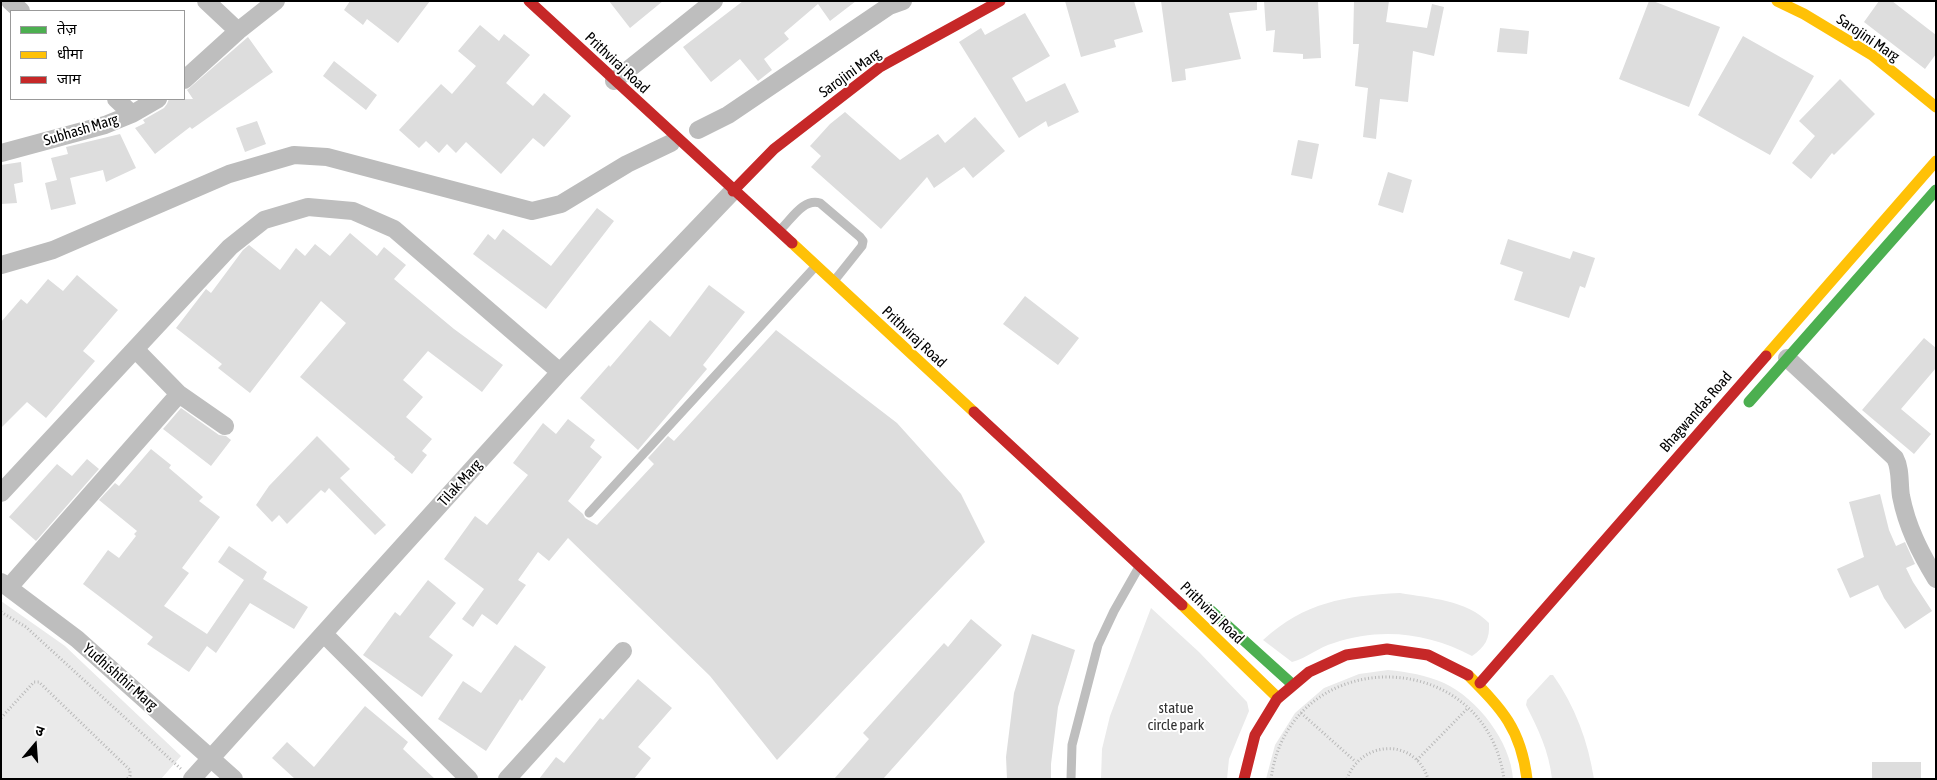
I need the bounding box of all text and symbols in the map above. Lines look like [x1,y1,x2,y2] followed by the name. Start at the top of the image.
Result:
[10,10,185,100] legend
[1833,10,1903,66] street label: Sarojini Marg
[57,20,77,37] text: तेज़
[581,29,653,97] street label: Prithviraj Road
[57,45,83,62] text: धीमा
[816,45,884,101] street label: Sarojini Marg
[57,70,81,87] text: जाम
[42,110,120,150] street label: Subhash Marg
[878,303,950,371] street label: Prithviraj Road
[1656,368,1736,456] street label: Bhagwandas Road
[434,456,486,510] street label: Tilak Marg
[1176,578,1248,648] street label: Prithviraj Road
[79,640,161,714] street label: Yudhishthir Marg
[1148,699,1204,734] park label: statue circle park
[10,720,60,770] north arrow
[33,722,46,740] text: उ

